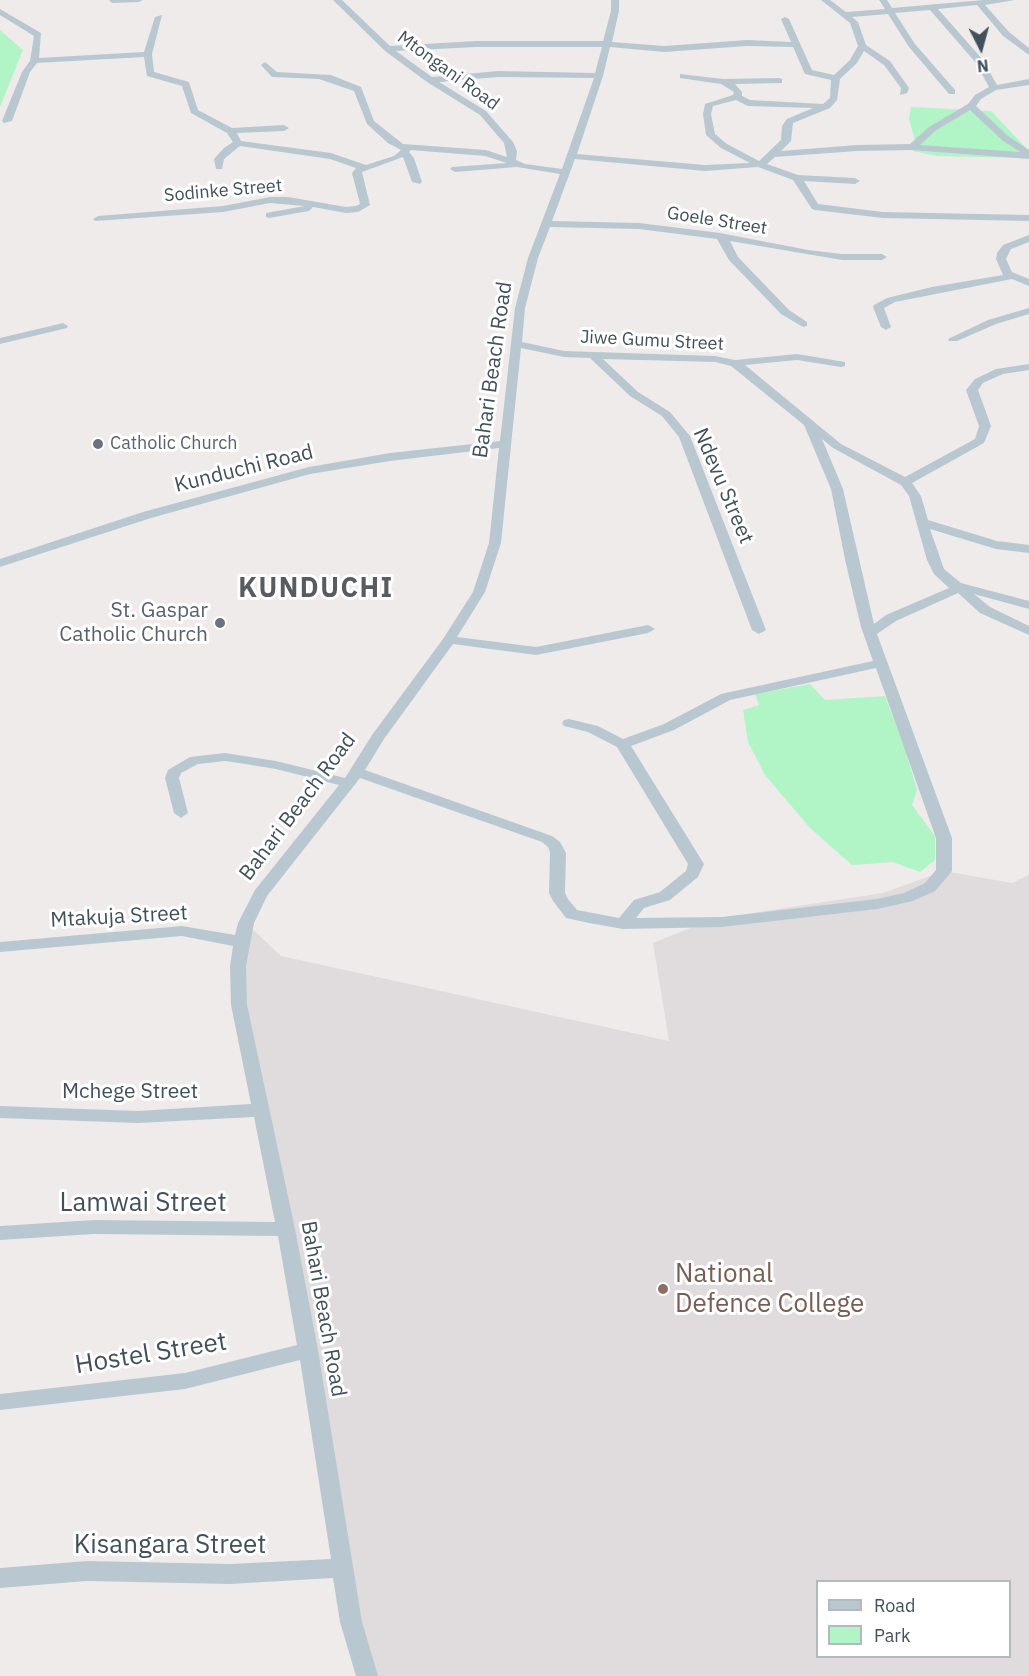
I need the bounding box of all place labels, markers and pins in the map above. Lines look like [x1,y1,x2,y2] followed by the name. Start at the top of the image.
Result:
[110,433,238,455] place label: Catholic Church
[91,437,105,451] marker: Catholic Church
[59,598,208,648] place label: St. Gaspar Catholic Church
[213,616,227,630] marker: St. Gaspar Catholic Church
[675,1258,864,1320] place label: National Defence College
[656,1282,670,1296] marker: National Defence College

